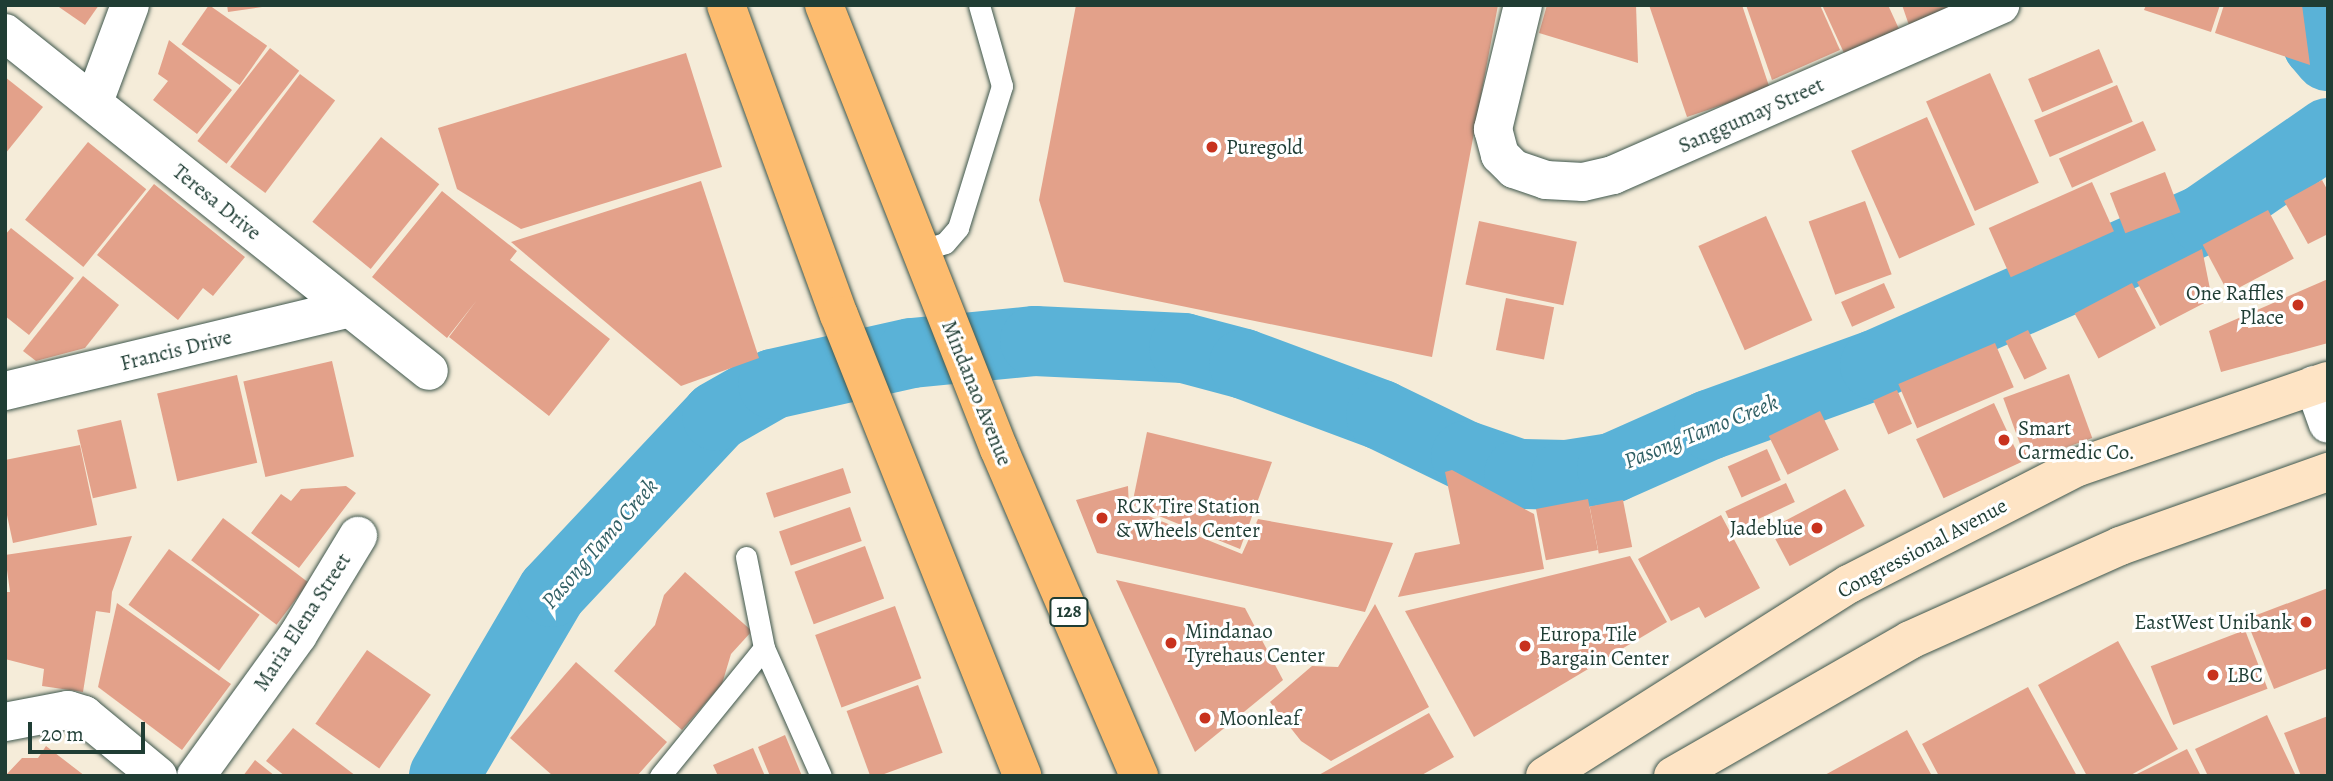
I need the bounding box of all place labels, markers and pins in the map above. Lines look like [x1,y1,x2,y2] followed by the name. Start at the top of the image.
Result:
[1226,134,1303,160] place label: Puregold
[1204,139,1220,155] marker: Puregold
[2186,280,2284,330] place label: One Raffles Place
[2290,297,2306,313] marker: One Raffles Place
[2018,415,2135,465] place label: Smart Carmedic Co.
[1996,432,2012,448] marker: Smart Carmedic Co.
[1116,493,1260,543] place label: RCK Tire Station & Wheels Center
[1094,510,1110,526] marker: RCK Tire Station & Wheels Center
[1730,515,1803,541] place label: Jadeblue
[1809,520,1825,536] marker: Jadeblue
[2134,609,2292,635] place label: EastWest Unibank
[2298,614,2314,630] marker: EastWest Unibank
[1185,618,1325,668] place label: Mindanao Tyrehaus Center
[1539,621,1669,671] place label: Europa Tile Bargain Center
[1163,635,1179,651] marker: Mindanao Tyrehaus Center
[1517,638,1533,654] marker: Europa Tile Bargain Center
[2227,662,2263,688] place label: LBC
[2205,667,2221,683] marker: LBC
[1219,705,1300,731] place label: Moonleaf
[1197,710,1213,726] marker: Moonleaf

